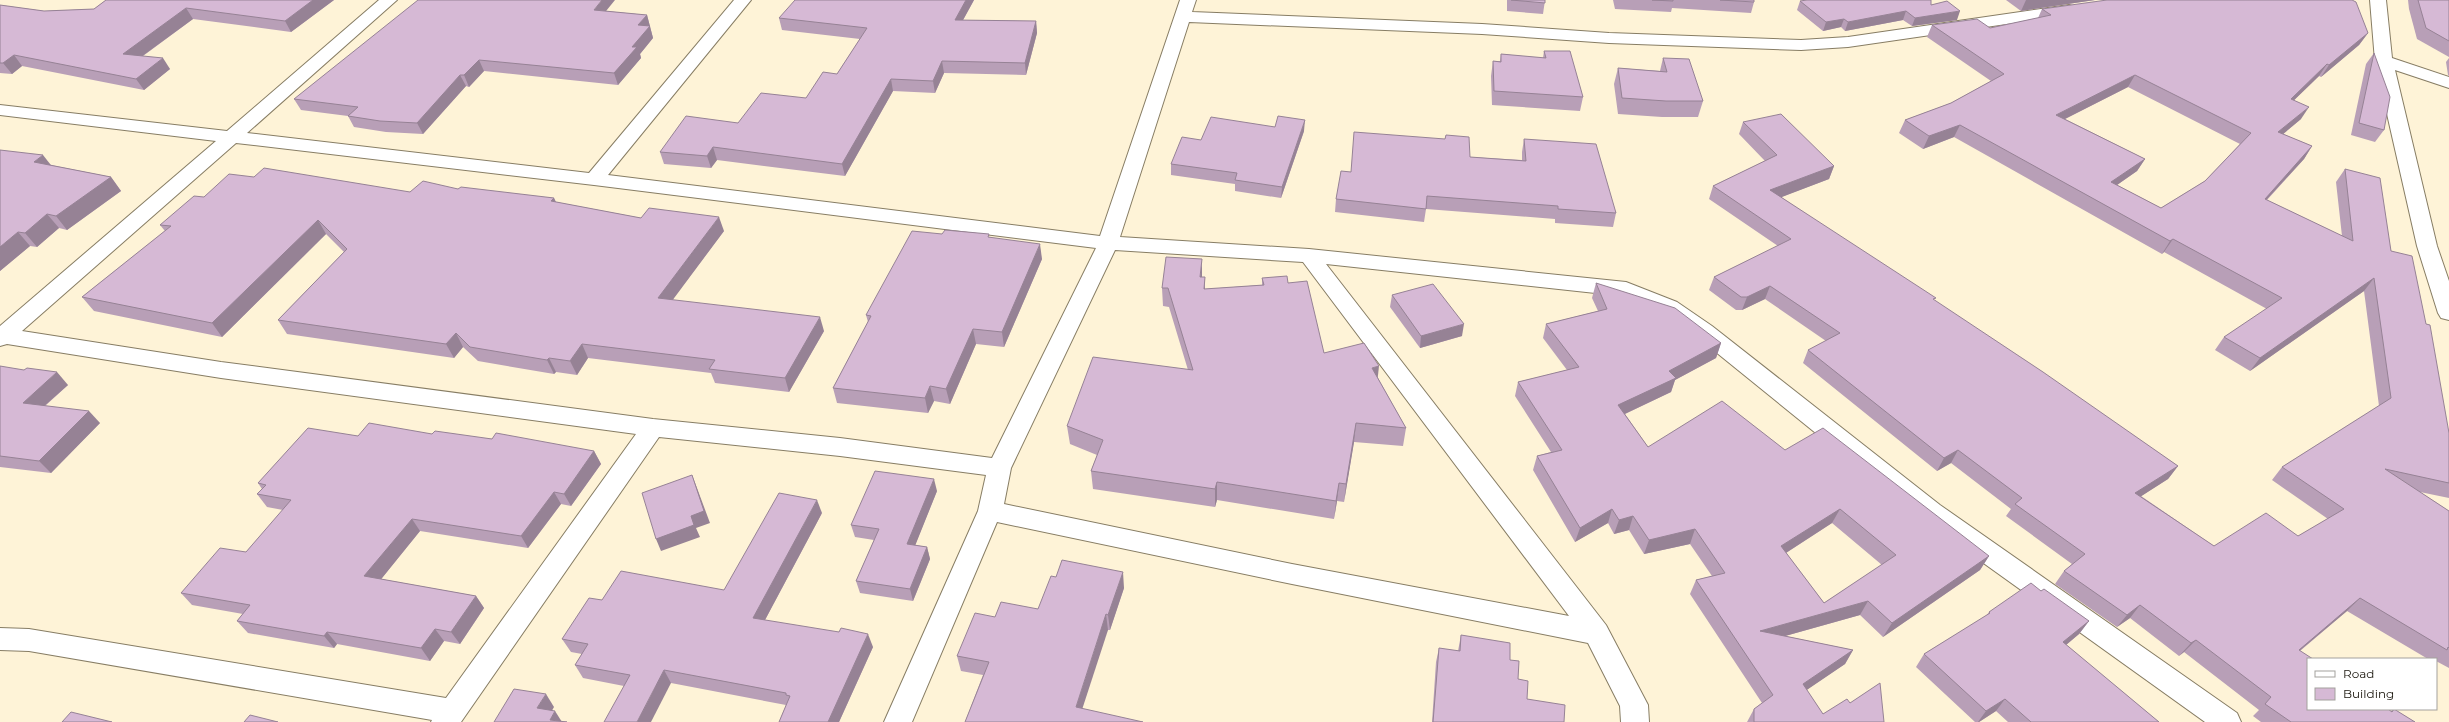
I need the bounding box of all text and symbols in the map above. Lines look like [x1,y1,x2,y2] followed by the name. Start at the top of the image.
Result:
[2307,658,2437,710] legend
[2343,666,2374,681] text: Road
[2343,686,2394,701] text: Building

